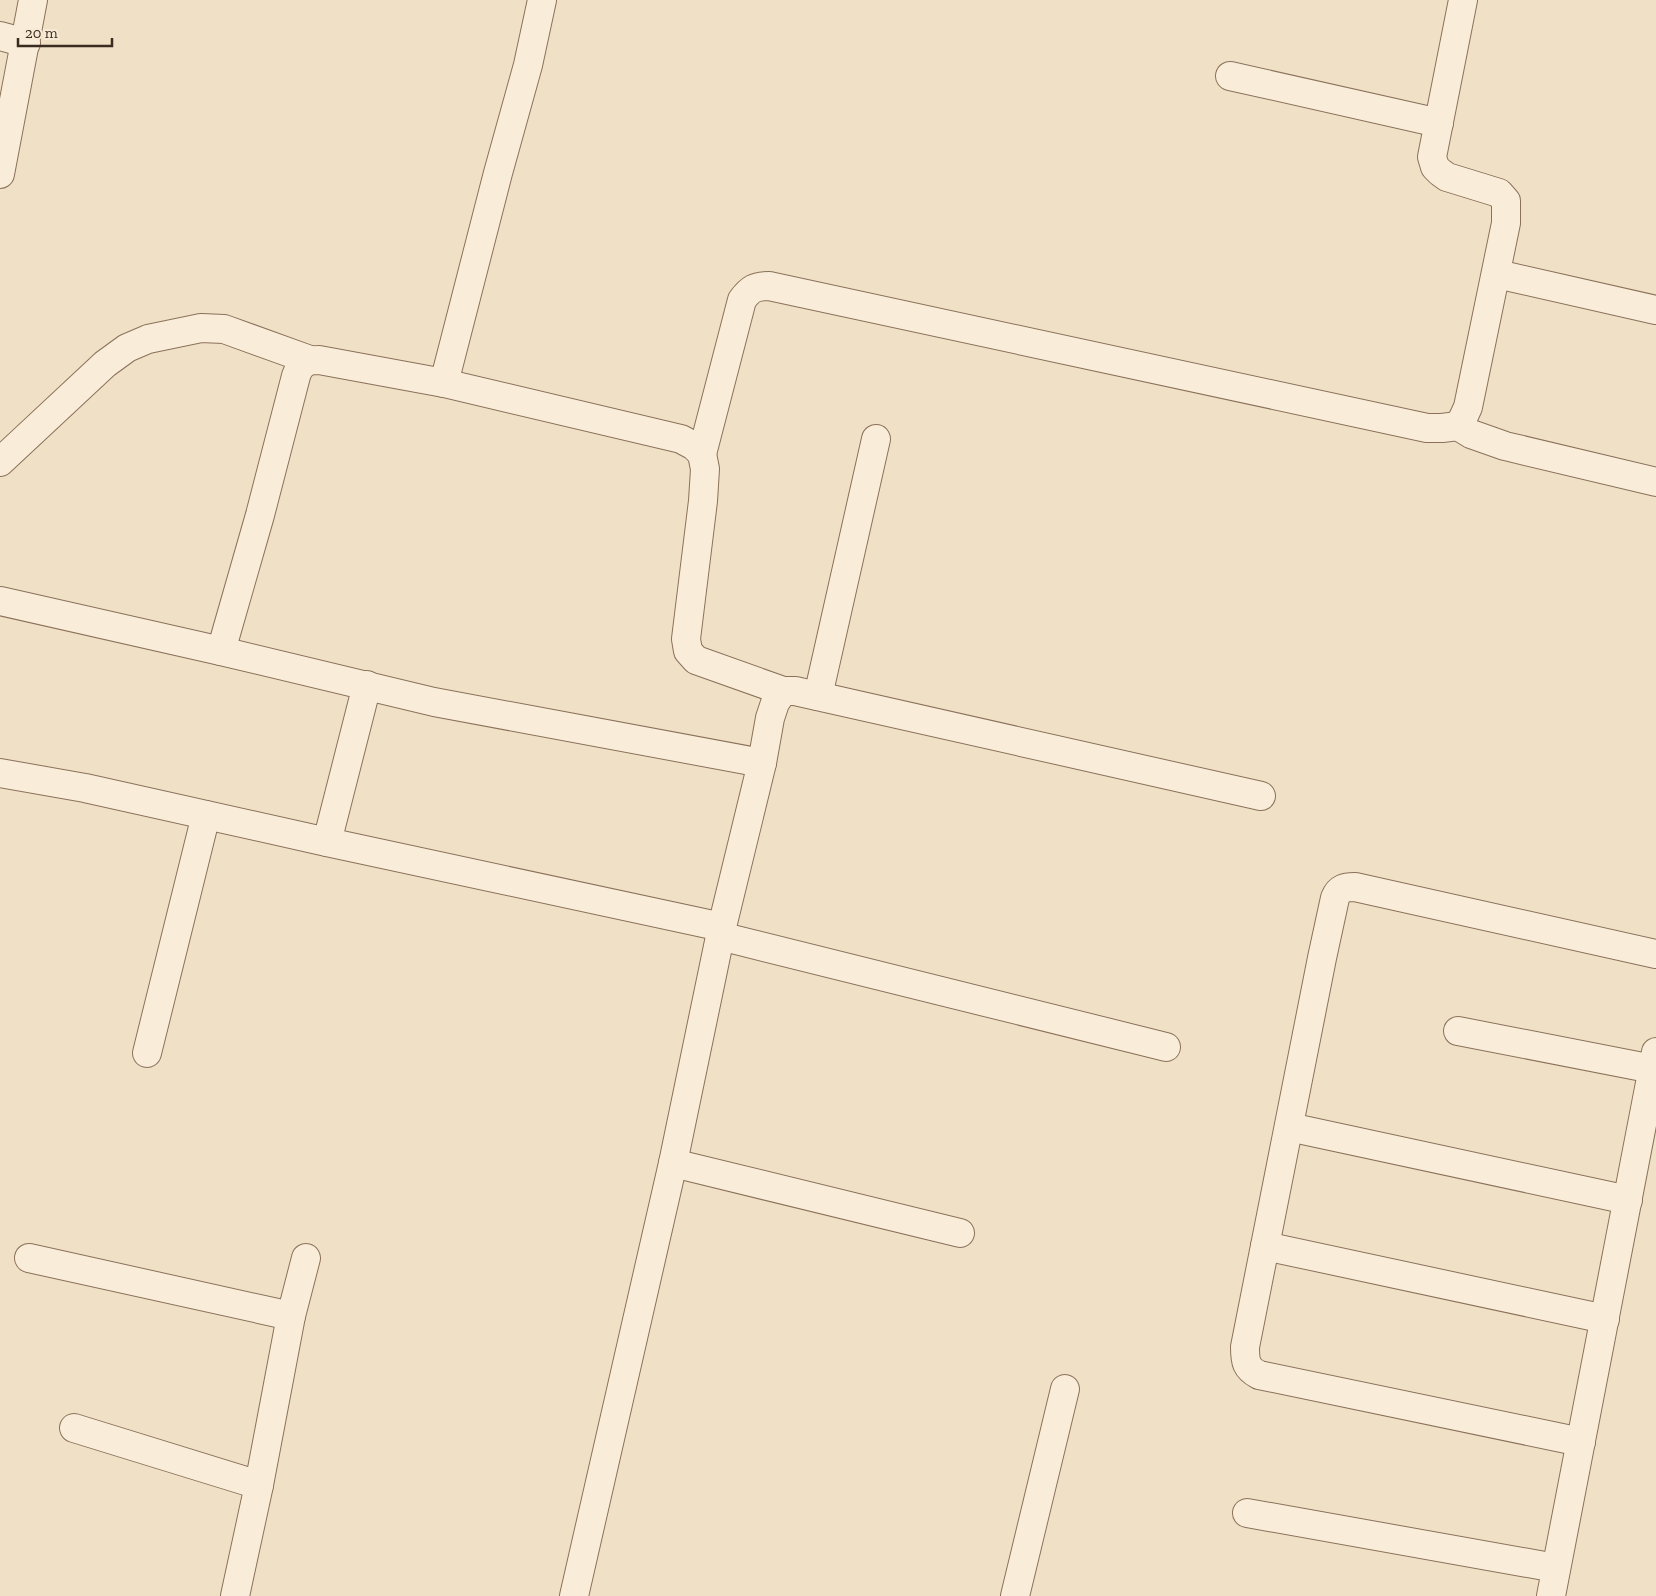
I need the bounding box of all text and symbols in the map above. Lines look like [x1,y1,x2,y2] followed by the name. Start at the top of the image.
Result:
[18,15,111,47] scale bar
[25,24,58,42] text: 20 m

